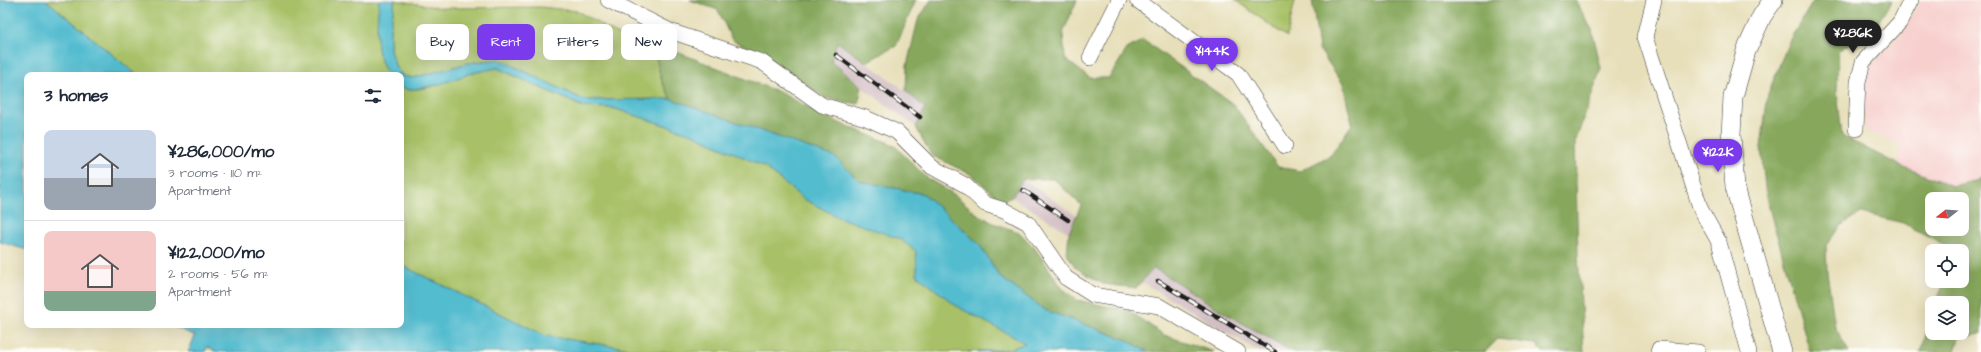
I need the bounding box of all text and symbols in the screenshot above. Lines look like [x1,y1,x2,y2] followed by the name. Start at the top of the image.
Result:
[1825,20,1881,54] pin: ¥286K
[416,24,469,60] chip: Buy
[477,24,535,60] chip: Rent
[543,24,613,60] chip: Filters
[621,24,677,60] chip: New
[1834,24,1872,42] text: ¥286K
[1184,38,1240,72] pin: ¥144K
[1195,42,1229,60] text: ¥144K
[44,84,108,108] text: 3 homes
[362,85,384,107] icon: filters
[1690,139,1746,173] pin: ¥122K
[168,140,274,164] text: ¥286,000/mo
[1702,143,1734,161] text: ¥122K
[76,146,124,194] icon: home
[168,164,262,182] text: 3 rooms · 110 m²
[168,182,232,200] text: Apartment
[1925,192,1969,236] north arrow
[1925,192,1969,340] map controls
[168,241,264,265] text: ¥122,000/mo
[1925,244,1969,288] button: locate
[76,247,124,295] icon: home
[168,265,269,283] text: 2 rooms · 56 m²
[168,283,232,301] text: Apartment
[1925,296,1969,340] button: layers

